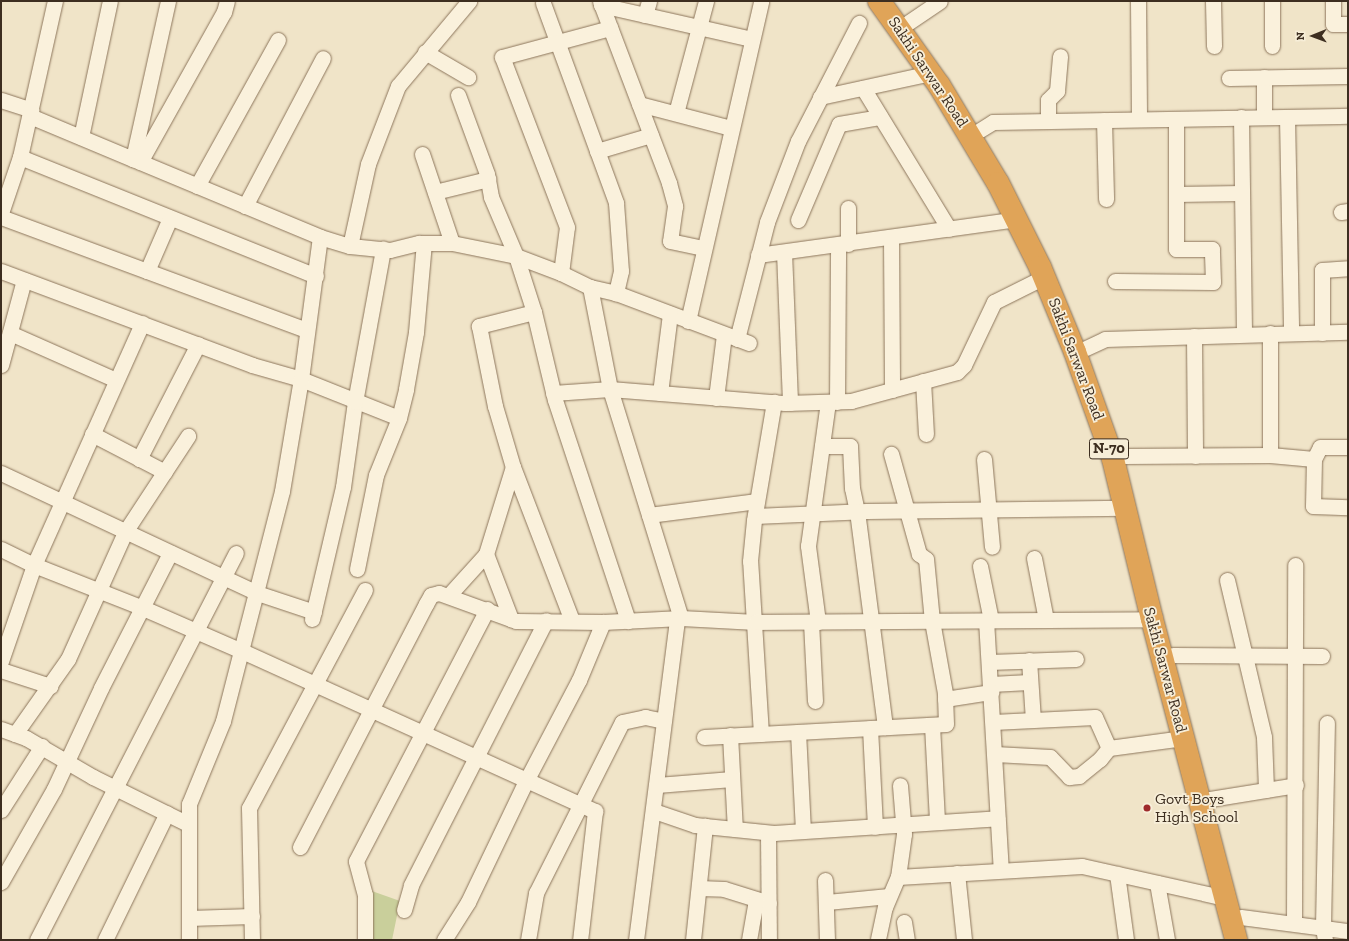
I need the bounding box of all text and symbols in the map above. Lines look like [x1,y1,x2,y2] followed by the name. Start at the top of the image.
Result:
[884,13,972,131] street label: Sakhi Sarwar Road
[1293,16,1333,56] north arrow
[1294,32,1307,41] text: N
[1044,295,1108,423] street label: Sakhi Sarwar Road
[1089,436,1129,462] road number: N-70
[1139,605,1191,735] street label: Sakhi Sarwar Road
[1155,789,1238,827] place label: Govt Boys High School
[1142,803,1152,813] marker: Govt Boys High School

